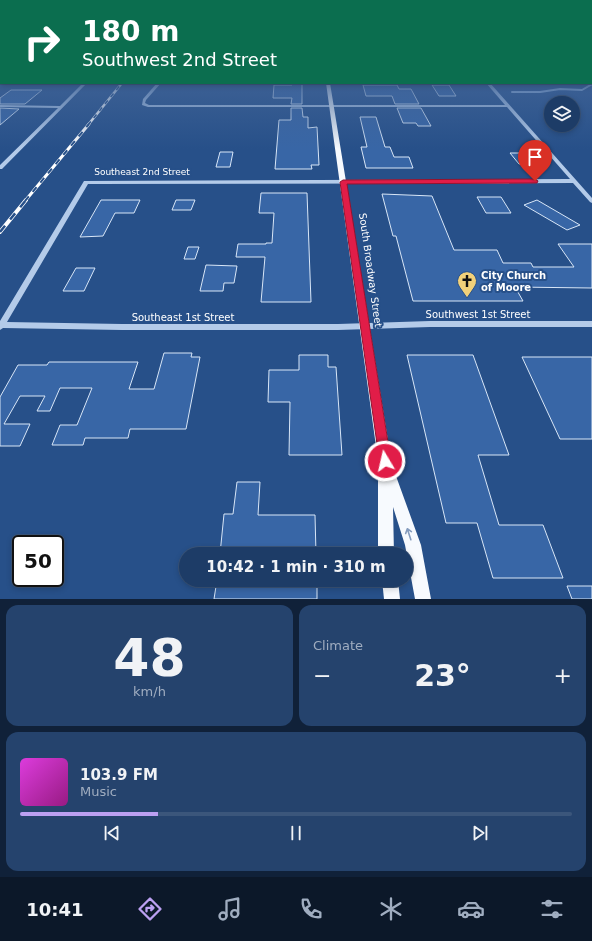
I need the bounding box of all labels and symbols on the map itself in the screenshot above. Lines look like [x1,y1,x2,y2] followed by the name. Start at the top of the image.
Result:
[518,140,552,181] pin
[94,167,190,177] street label: Southeast 2nd Street
[357,212,384,328] street label: South Broadway Street
[456,270,478,298] church icon: City Church of Moore
[481,270,546,293] place label: City Church of Moore
[426,309,530,320] street label: Southwest 1st Street
[132,312,234,323] street label: Southeast 1st Street
[364,440,406,482] position arrow
[405,527,412,540] one-way arrow
[12,535,64,587] speed limit sign: 50

